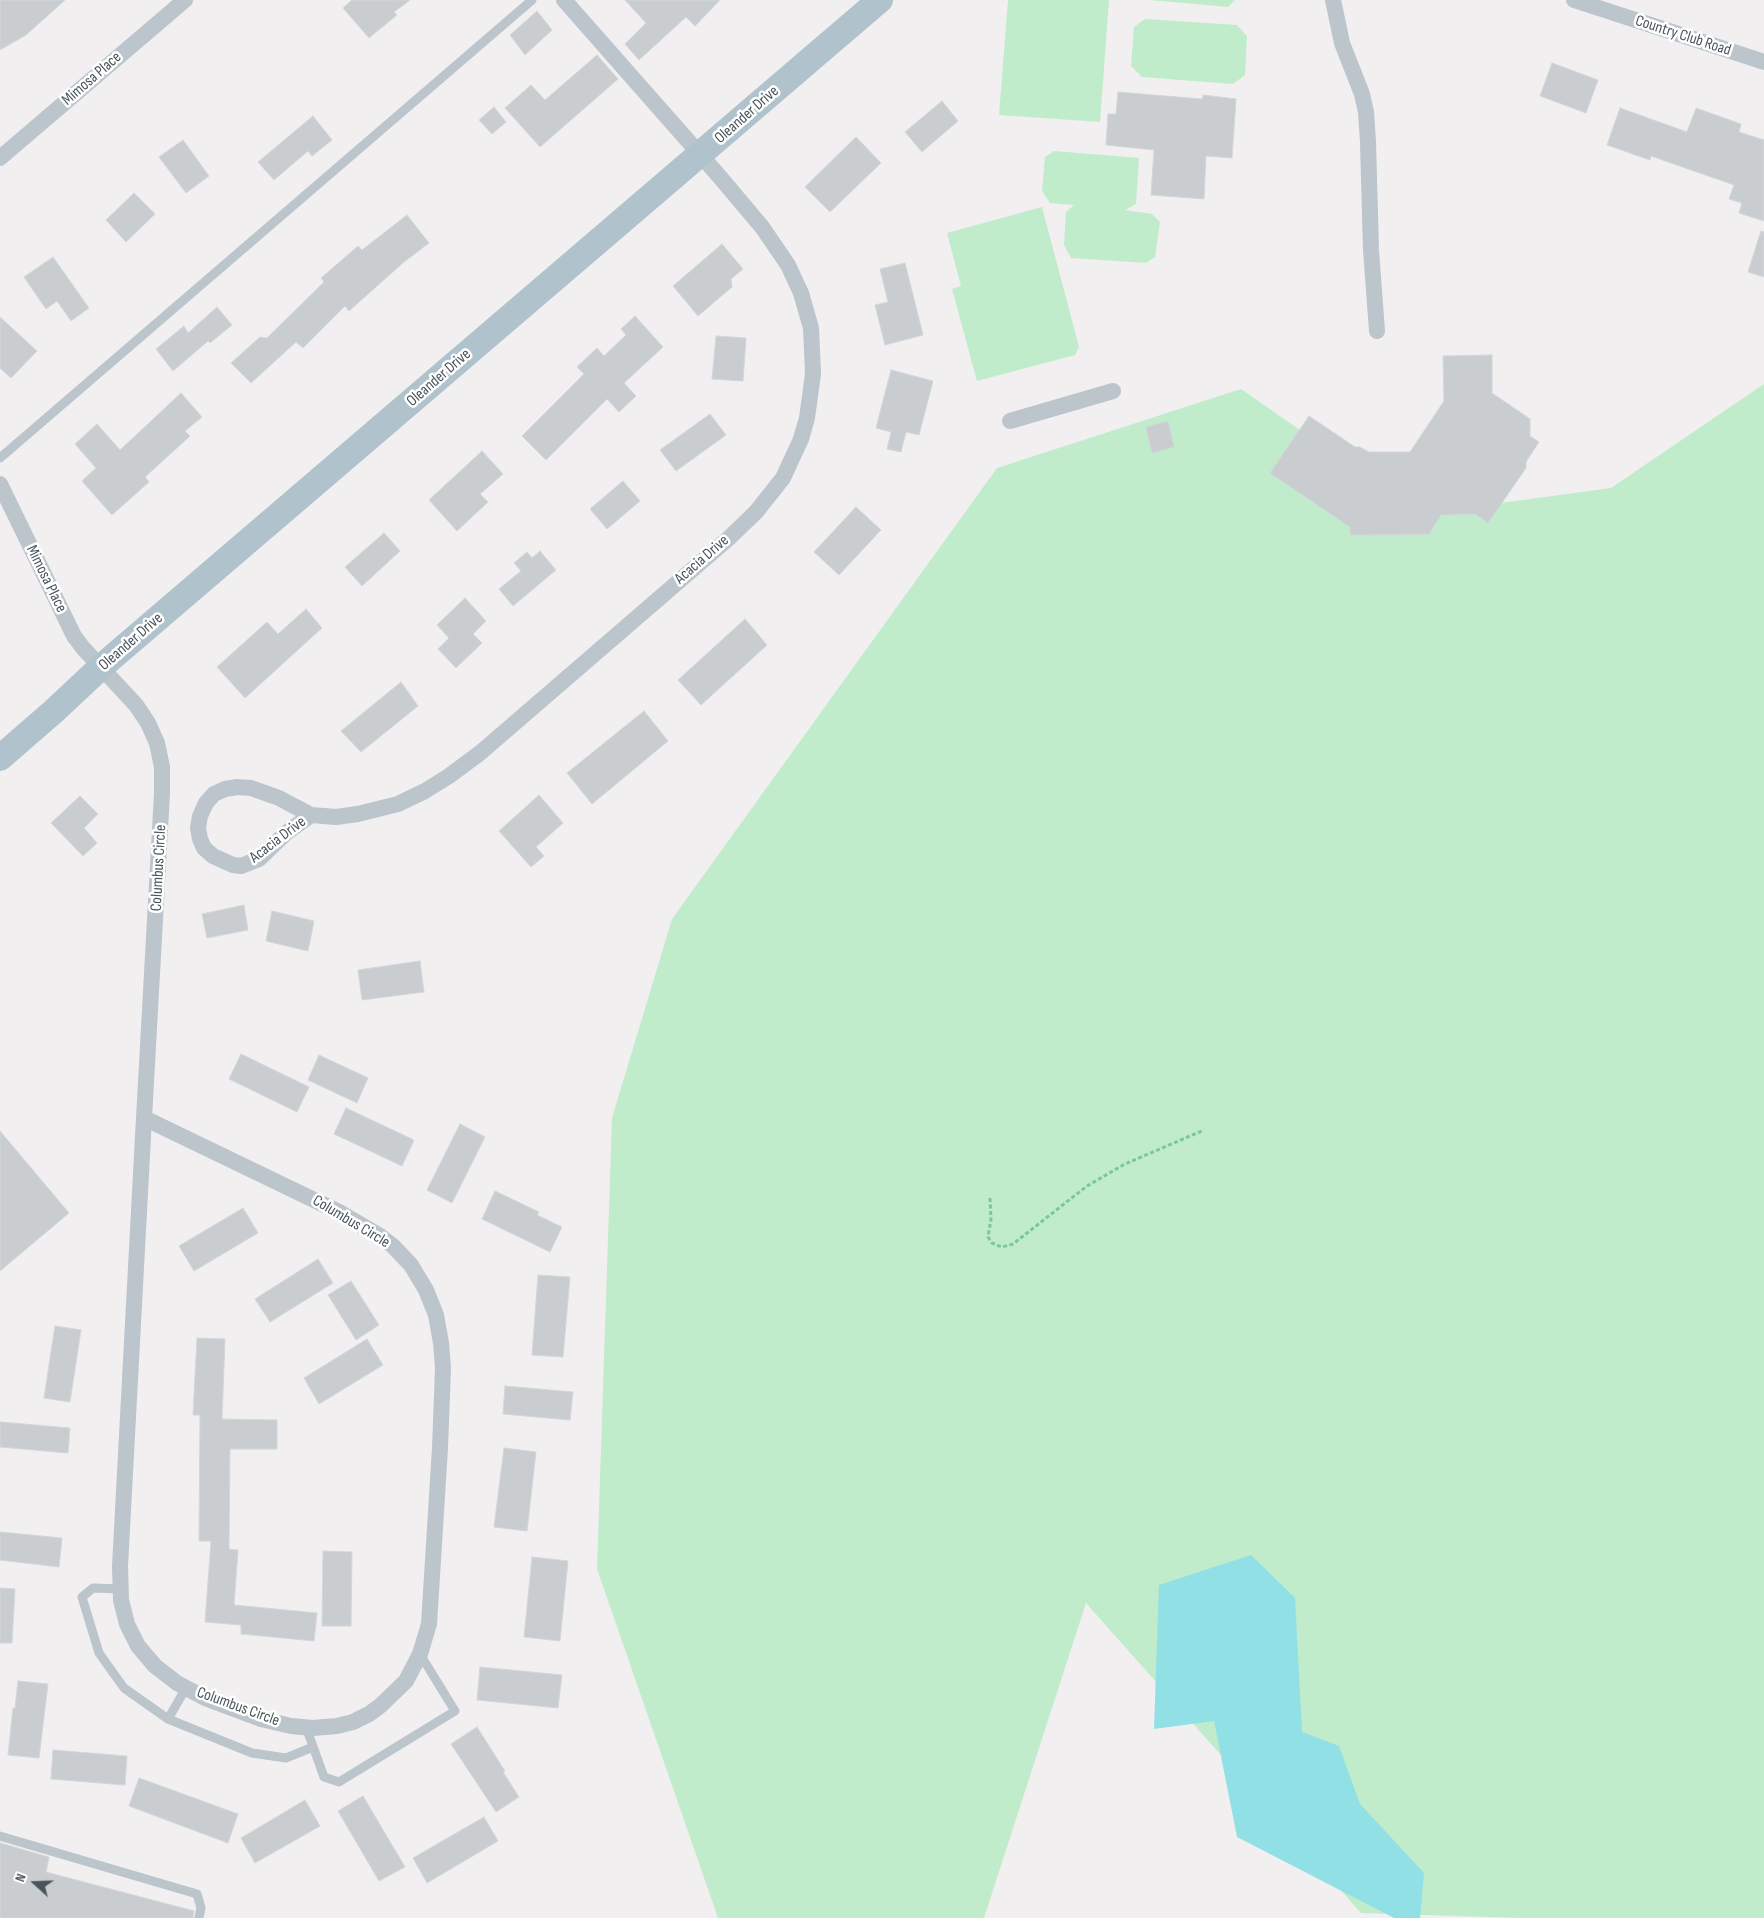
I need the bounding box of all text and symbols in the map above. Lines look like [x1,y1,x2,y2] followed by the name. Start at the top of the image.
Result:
[1633,11,1733,61] street label: Country Club Road
[58,48,126,110] street label: Mimosa Place
[711,82,783,148] street label: Oleander Drive
[403,345,475,411] street label: Oleander Drive
[671,531,733,589] street label: Acacia Drive
[21,542,71,616] street label: Mimosa Place
[95,609,167,675] street label: Oleander Drive
[246,813,310,867] street label: Acacia Drive
[147,824,171,912] street label: Columbus Circle
[309,1191,393,1253] street label: Columbus Circle
[194,1683,282,1731] street label: Columbus Circle
[10,1858,60,1908] north arrow
[11,1871,30,1884] text: N

